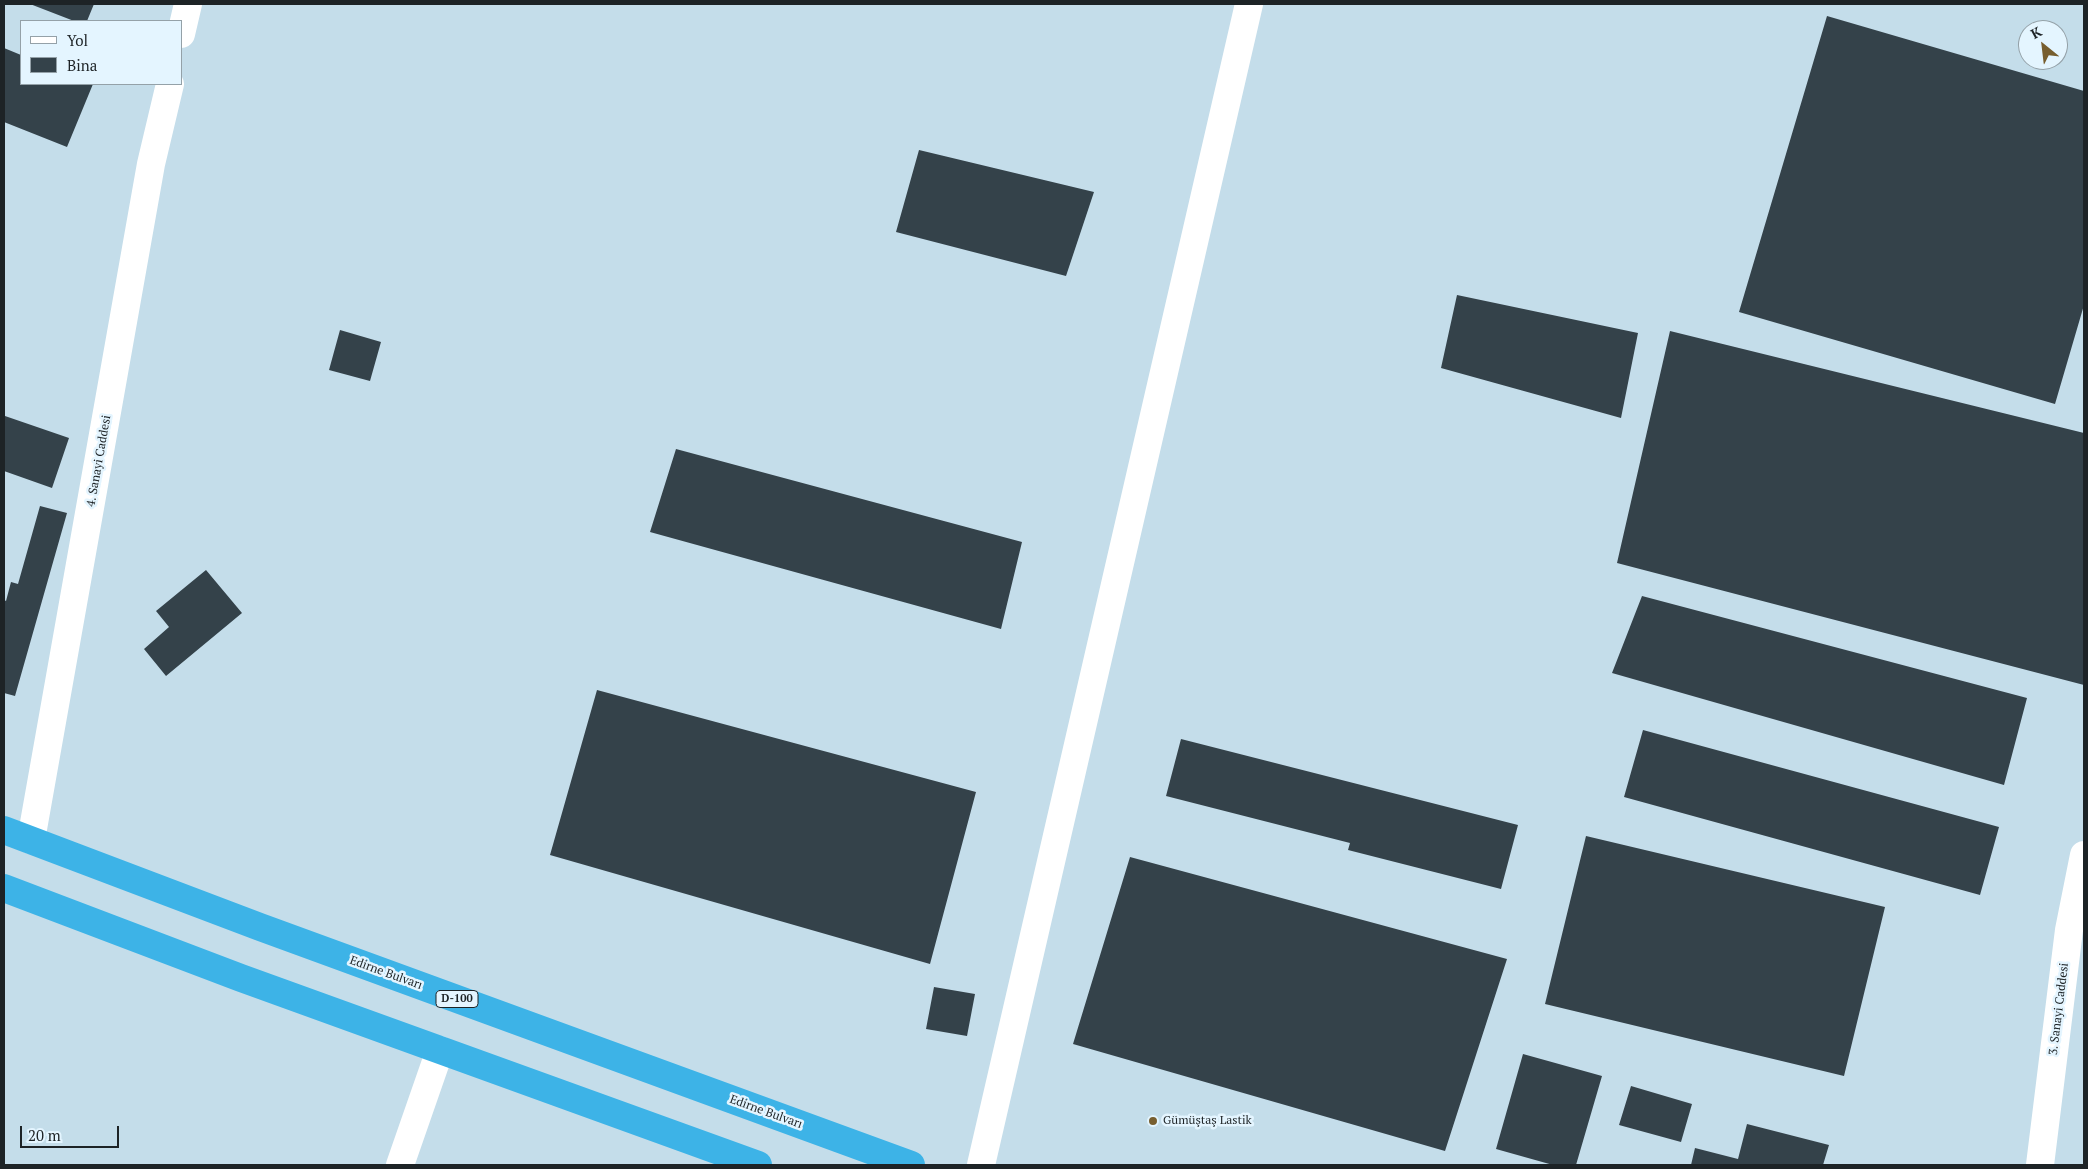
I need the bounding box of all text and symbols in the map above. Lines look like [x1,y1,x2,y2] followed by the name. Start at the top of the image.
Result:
[20,20,182,85] legend
[2018,20,2068,70] north arrow
[2027,22,2045,43] text: K
[67,30,88,50] text: Yol
[67,55,97,75] text: Bina
[84,414,114,508] street label: 4. Sanayi Caddesi
[348,953,424,993] street label: Edirne Bulvarı
[2046,962,2072,1056] street label: 3. Sanayi Caddesi
[436,991,478,1008] road number: D-100
[728,1092,804,1132] street label: Edirne Bulvarı
[1163,1114,1252,1128] place label: Gümüştaş Lastik
[1147,1115,1159,1127] marker: Gümüştaş Lastik
[22,1116,121,1148] scale bar
[28,1125,61,1145] text: 20 m

